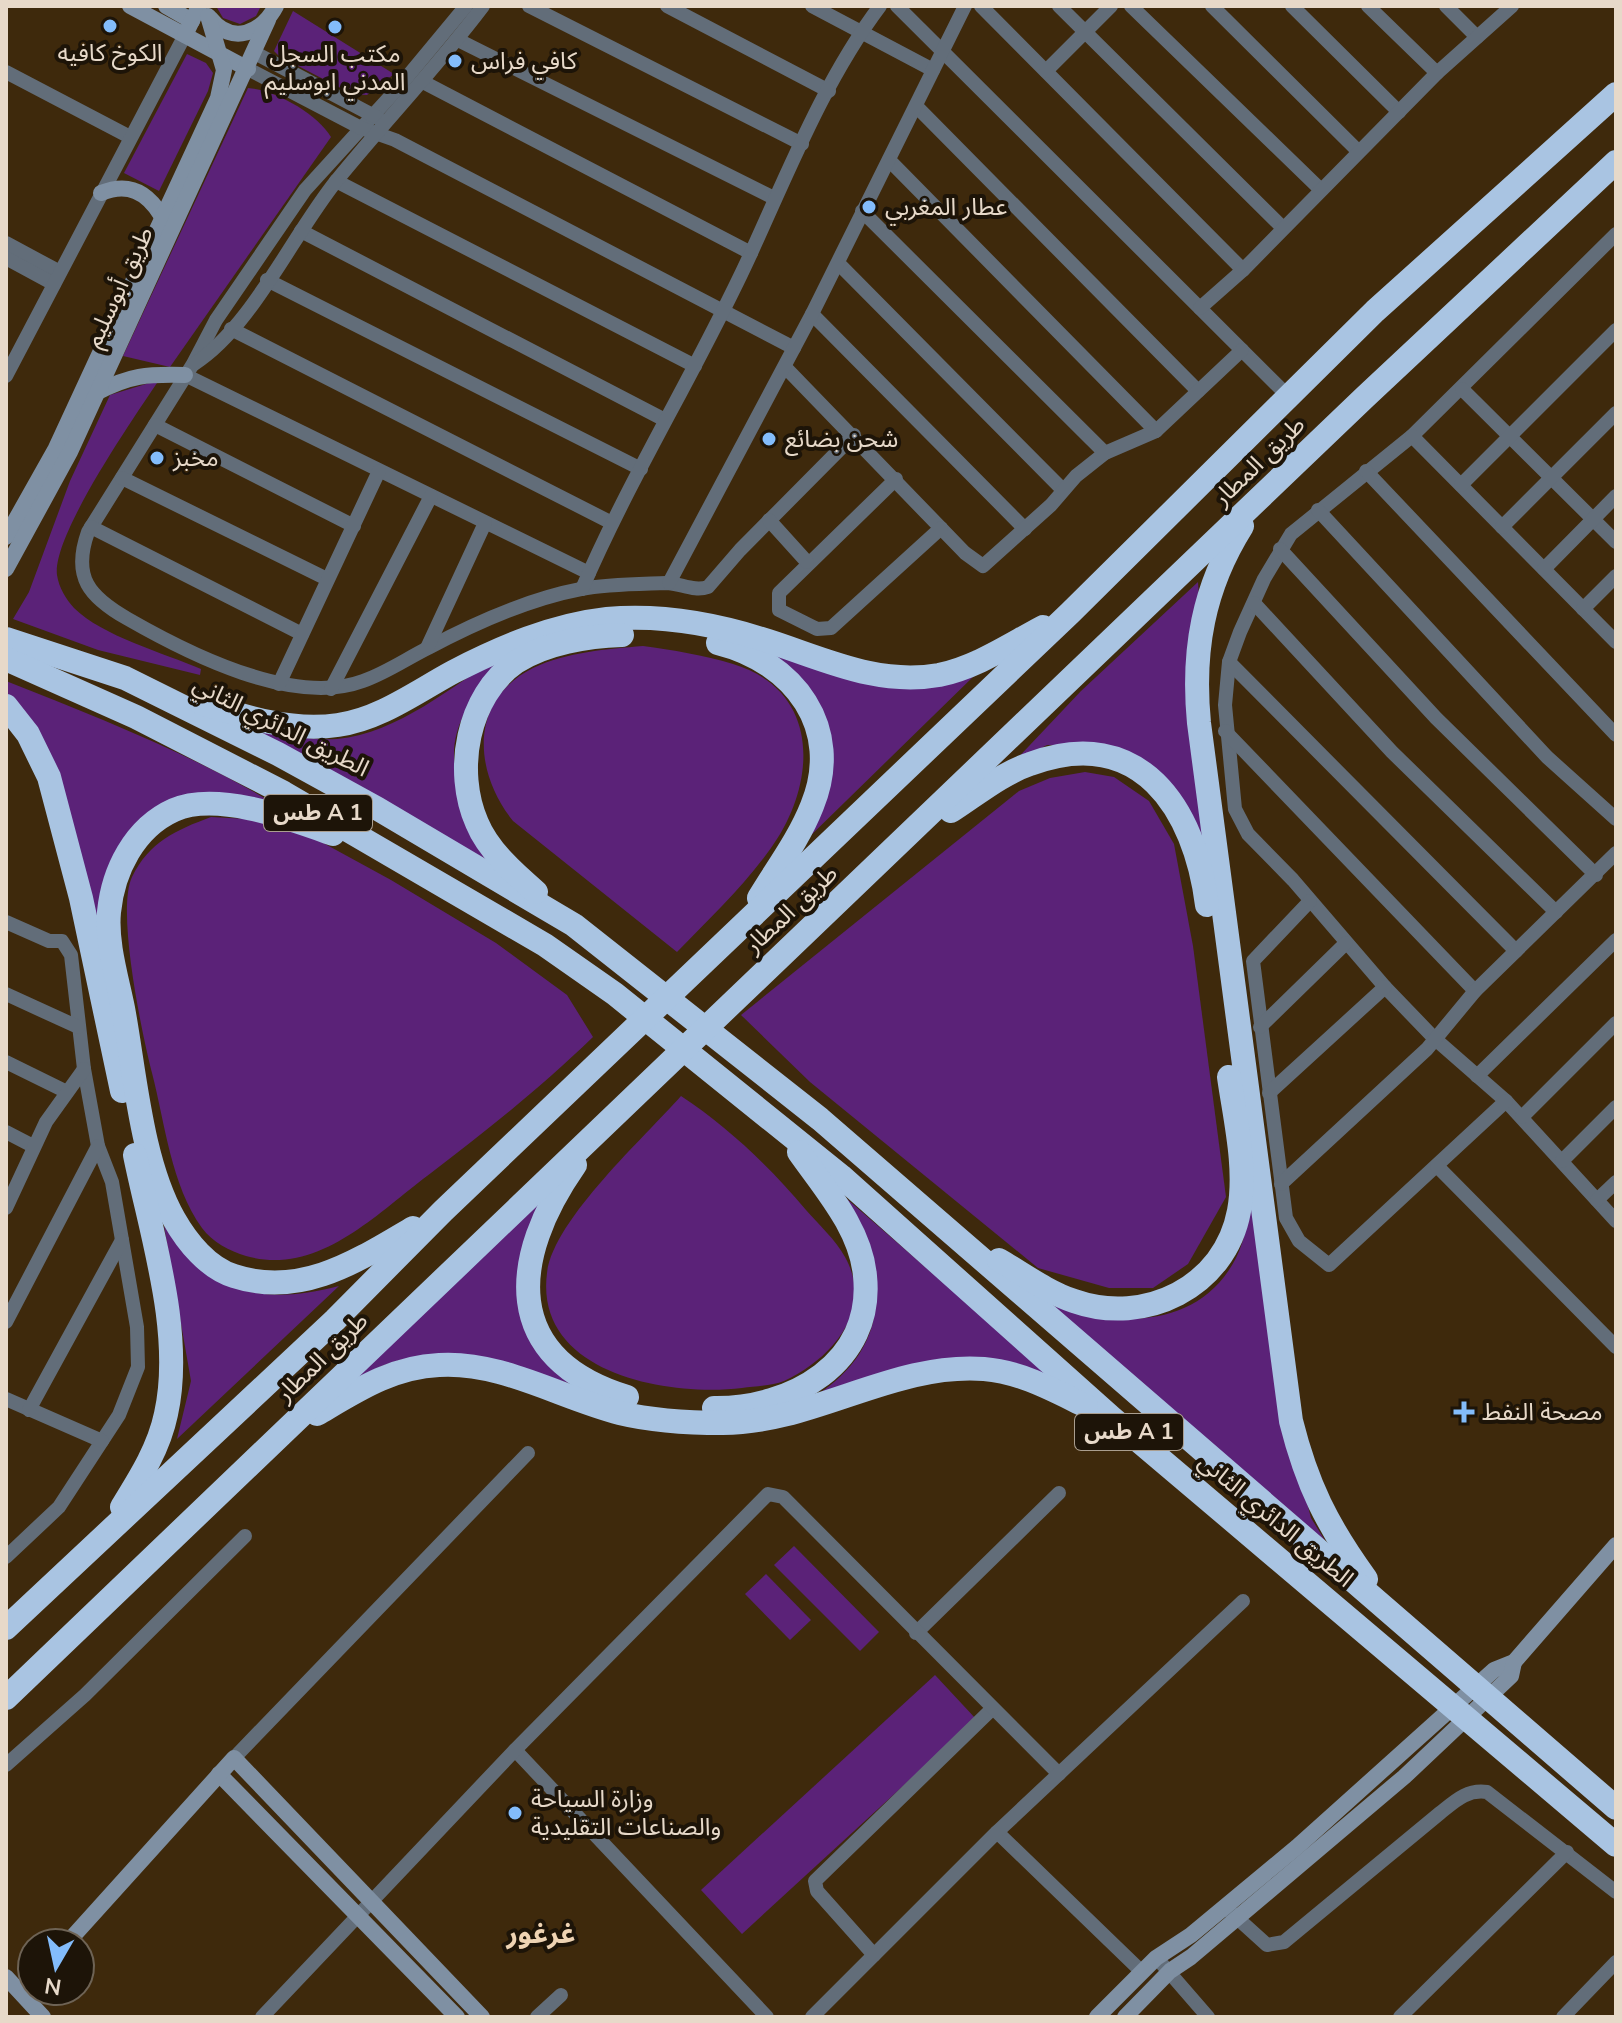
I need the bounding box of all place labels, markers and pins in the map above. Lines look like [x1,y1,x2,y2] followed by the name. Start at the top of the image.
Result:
[101,17,119,35] marker: الكوخ كافيه
[326,18,344,36] marker: مكتب السجل المدني ابوسليم
[57,37,163,70] place label: الكوخ كافيه
[265,38,405,101] place label: مكتب السجل المدني ابوسليم
[471,45,578,80] place label: كافي فراس
[446,52,464,70] marker: كافي فراس
[885,191,1007,226] place label: عطار المغربي
[860,198,878,216] marker: عطار المغربي
[785,423,898,456] place label: شحن بضائع
[760,430,778,448] marker: شحن بضائع
[172,442,219,474] place label: مخبز
[148,449,166,467] marker: مخبز
[1482,1396,1603,1428] place label: مصحة النفط
[1453,1401,1475,1423] marker: مصحة النفط
[531,1783,721,1843] place label: وزارة السياحة والصناعات التقليدية
[506,1804,524,1822] marker: وزارة السياحة والصناعات التقليدية

